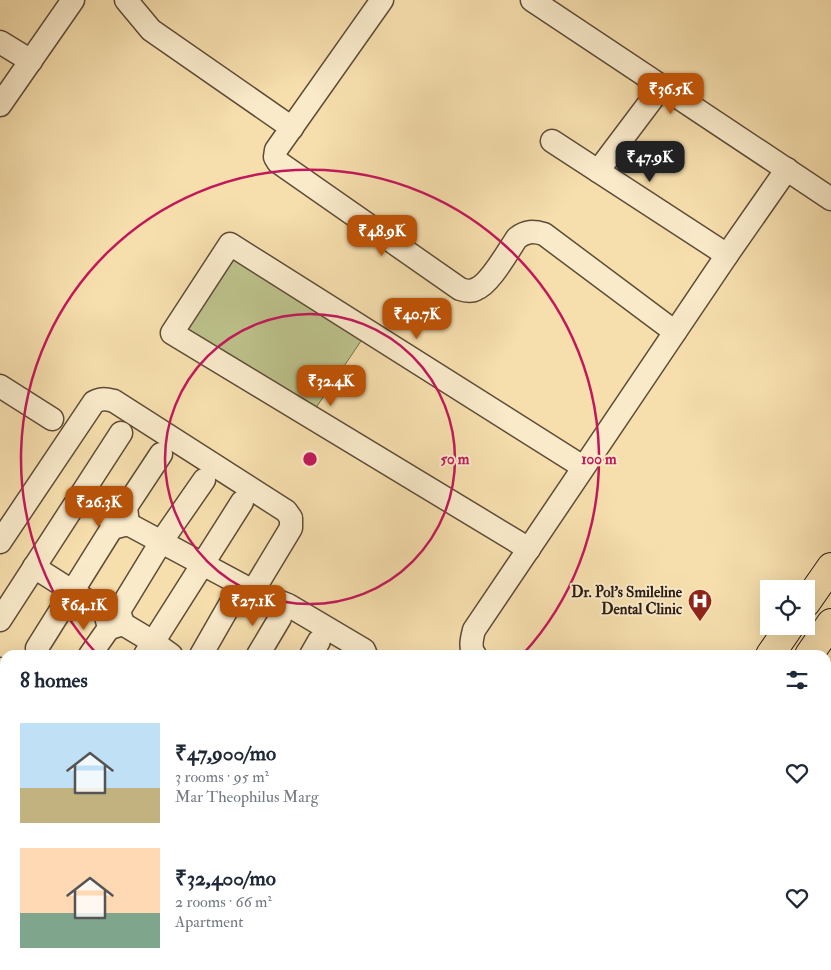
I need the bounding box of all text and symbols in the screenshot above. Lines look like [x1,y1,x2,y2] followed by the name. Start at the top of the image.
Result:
[630,72,712,115] pin: ₹36.5K
[649,79,693,99] text: ₹36.5K
[609,140,691,183] pin: ₹47.9K
[627,147,673,167] text: ₹47.9K
[341,214,423,257] pin: ₹48.9K
[358,221,406,241] text: ₹48.9K
[376,298,458,340] pin: ₹40.7K
[394,304,441,324] text: ₹40.7K
[290,364,372,407] pin: ₹32.4K
[308,371,354,391] text: ₹32.4K
[301,450,319,468] centre of rings
[441,450,470,469] text: 50 m
[581,450,617,469] text: 100 m
[58,486,140,528] pin: ₹26.3K
[76,492,122,512] text: ₹26.3K
[760,580,815,635] map controls
[760,580,815,635] button: locate
[571,583,683,619] place label: Dr. Pol's Smileline Dental Clinic
[212,584,294,627] pin: ₹27.1K
[43,588,125,631] pin: ₹64.1K
[687,588,713,622] hospital icon: Dr. Pol's Smileline Dental Clinic
[231,591,275,611] text: ₹27.1K
[61,595,107,615] text: ₹64.1K
[783,666,811,694] icon: filters
[20,667,88,694] text: 8 homes
[175,740,276,767] text: ₹47,900/mo
[60,743,120,803] icon: home
[783,759,811,787] icon: heart
[175,767,269,787] text: 3 rooms · 95 m²
[175,787,319,807] text: Mar Theophilus Marg
[175,865,276,892] text: ₹32,400/mo
[60,868,120,928] icon: home
[783,884,811,912] icon: heart
[175,892,272,912] text: 2 rooms · 66 m²
[175,912,243,932] text: Apartment

